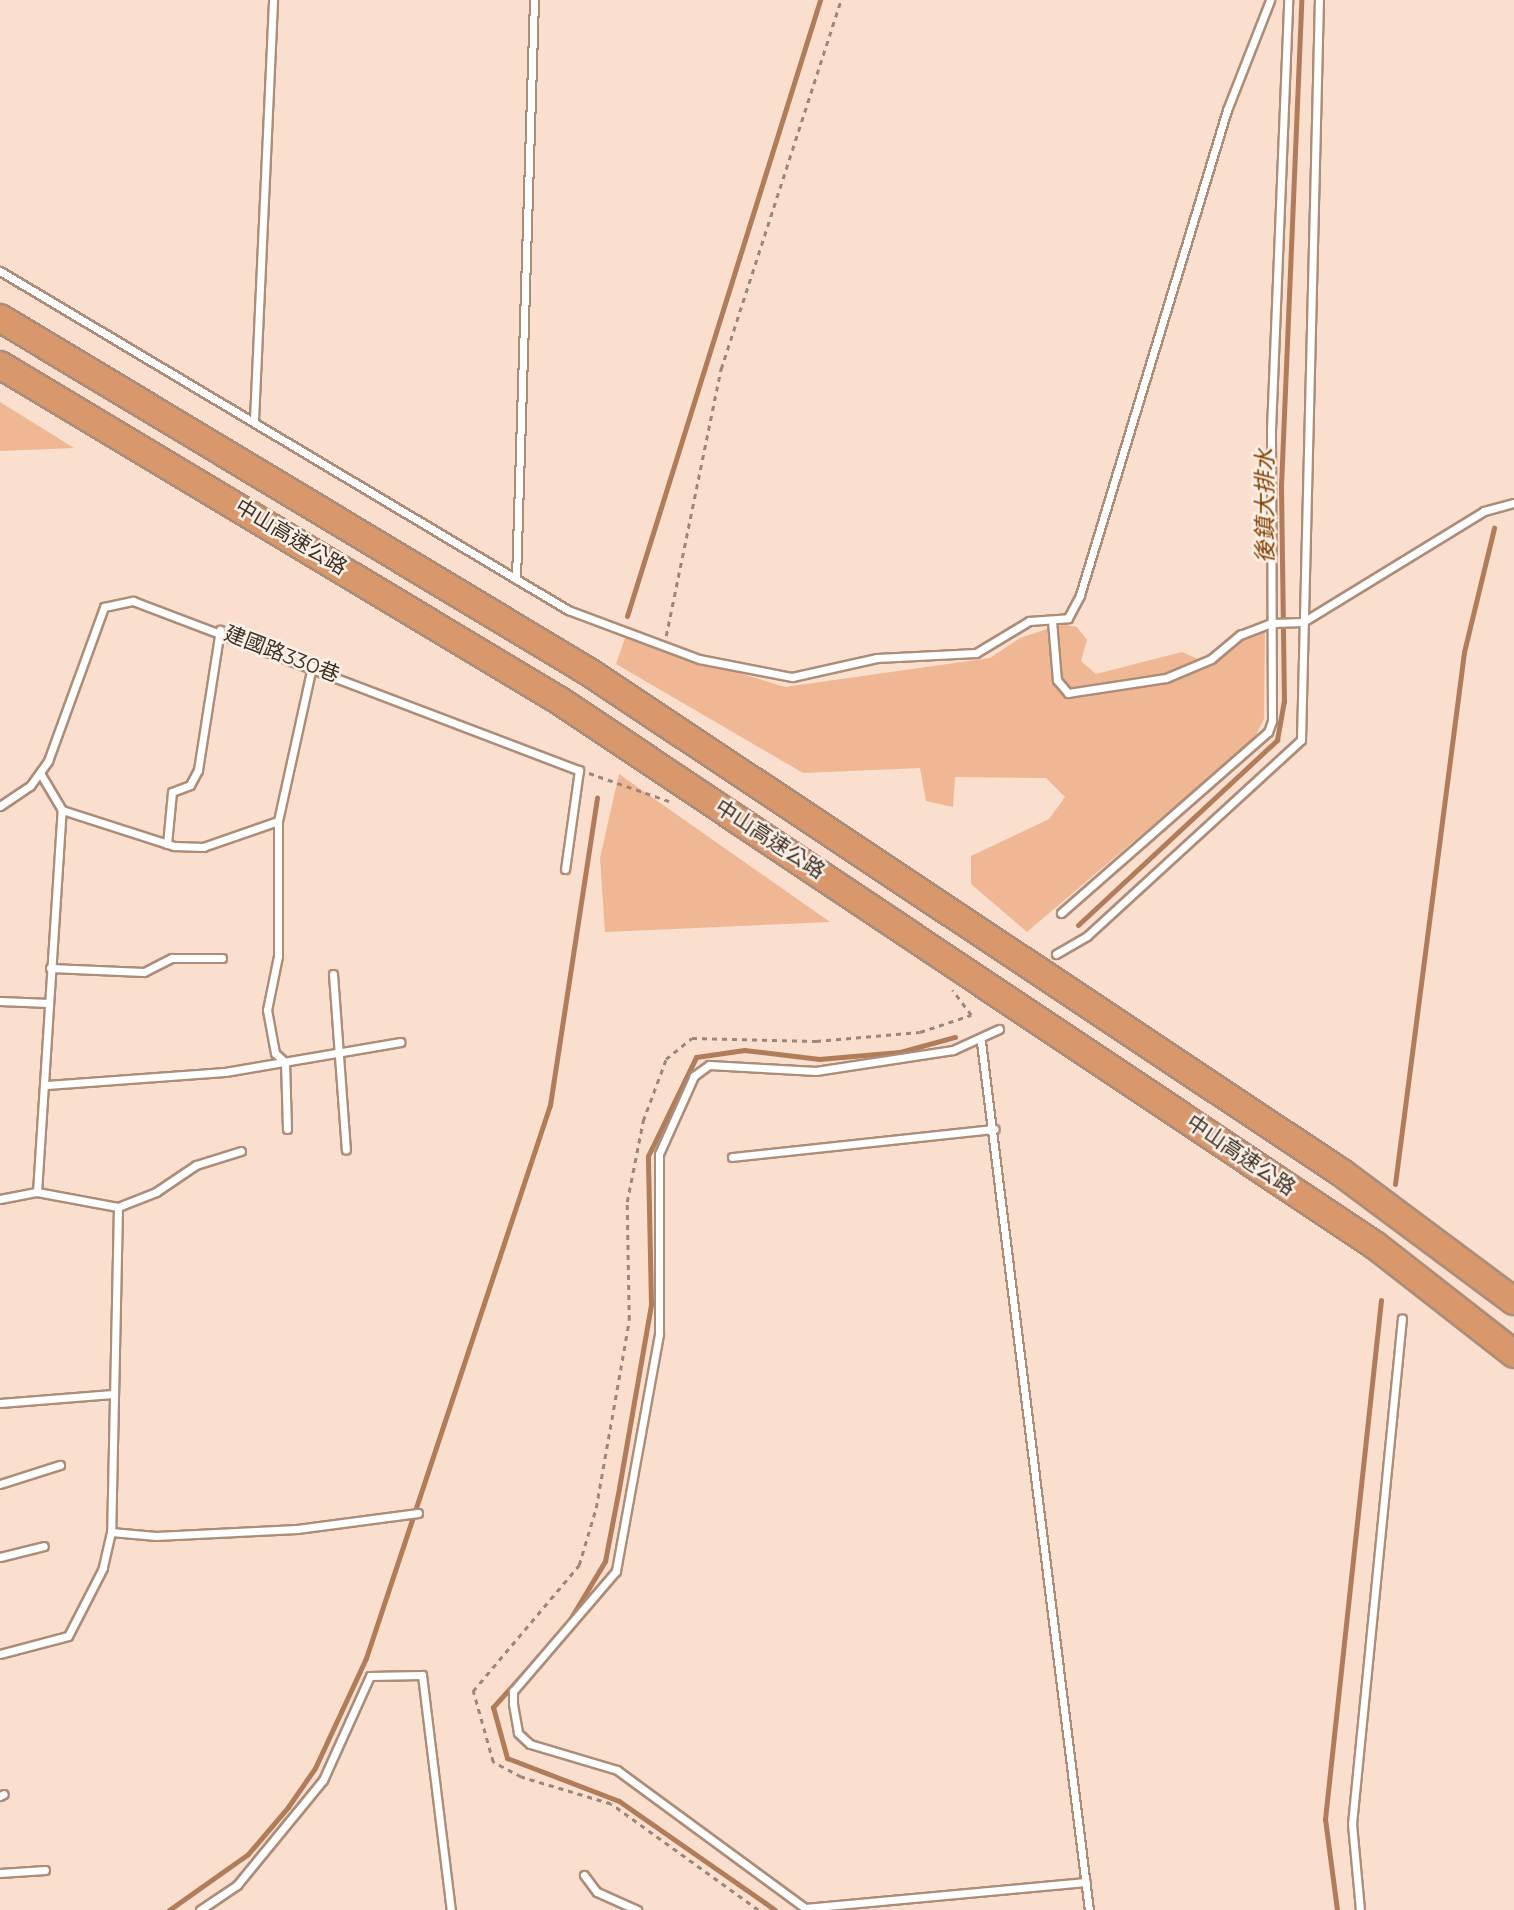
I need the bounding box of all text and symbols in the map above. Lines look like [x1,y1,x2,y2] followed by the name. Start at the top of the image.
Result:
[1251,449,1279,563] water label: 後鎮大排水
[231,494,351,580] street label: 中山高速公路
[221,620,343,688] street label: 建國路330巷
[710,794,830,884] street label: 中山高速公路
[1182,1109,1300,1201] street label: 中山高速公路

